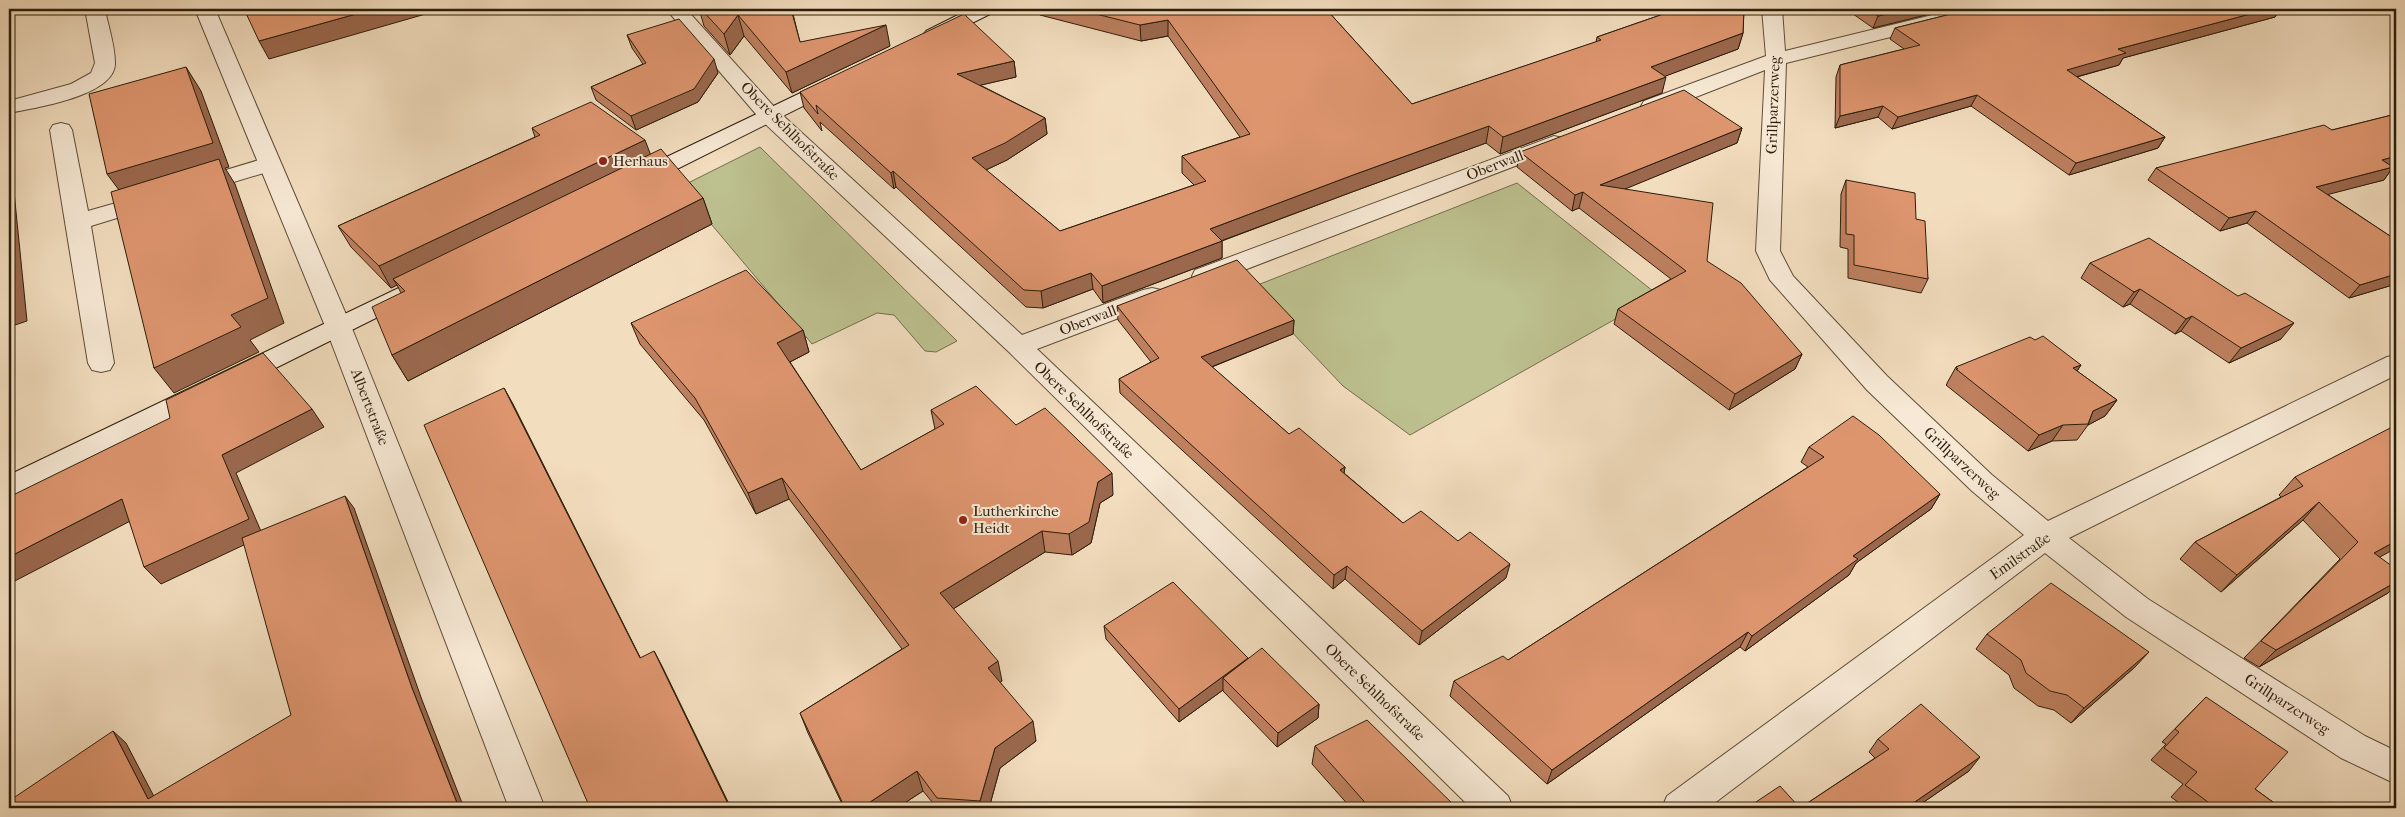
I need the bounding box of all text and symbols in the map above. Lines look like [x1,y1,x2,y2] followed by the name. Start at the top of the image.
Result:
[1762,55,1784,154] street label: Grillparzerweg
[737,78,844,185] street label: Obere Sehlhofstraße
[1464,146,1526,184] street label: Oberwall
[613,152,668,170] place label: Herhaus
[597,155,609,167] marker: Herhaus
[1057,301,1119,339] street label: Oberwall
[1030,358,1138,463] street label: Obere Sehlhofstraße
[347,365,393,448] street label: Albertstraße
[1920,423,2005,504] street label: Grillparzerweg
[973,502,1059,537] place label: Lutherkirche Heidt
[957,514,969,526] marker: Lutherkirche Heidt
[1986,528,2054,583] street label: Emilstraße
[1321,640,1429,745] street label: Obere Sehlhofstraße
[2241,670,2334,739] street label: Grillparzerweg

